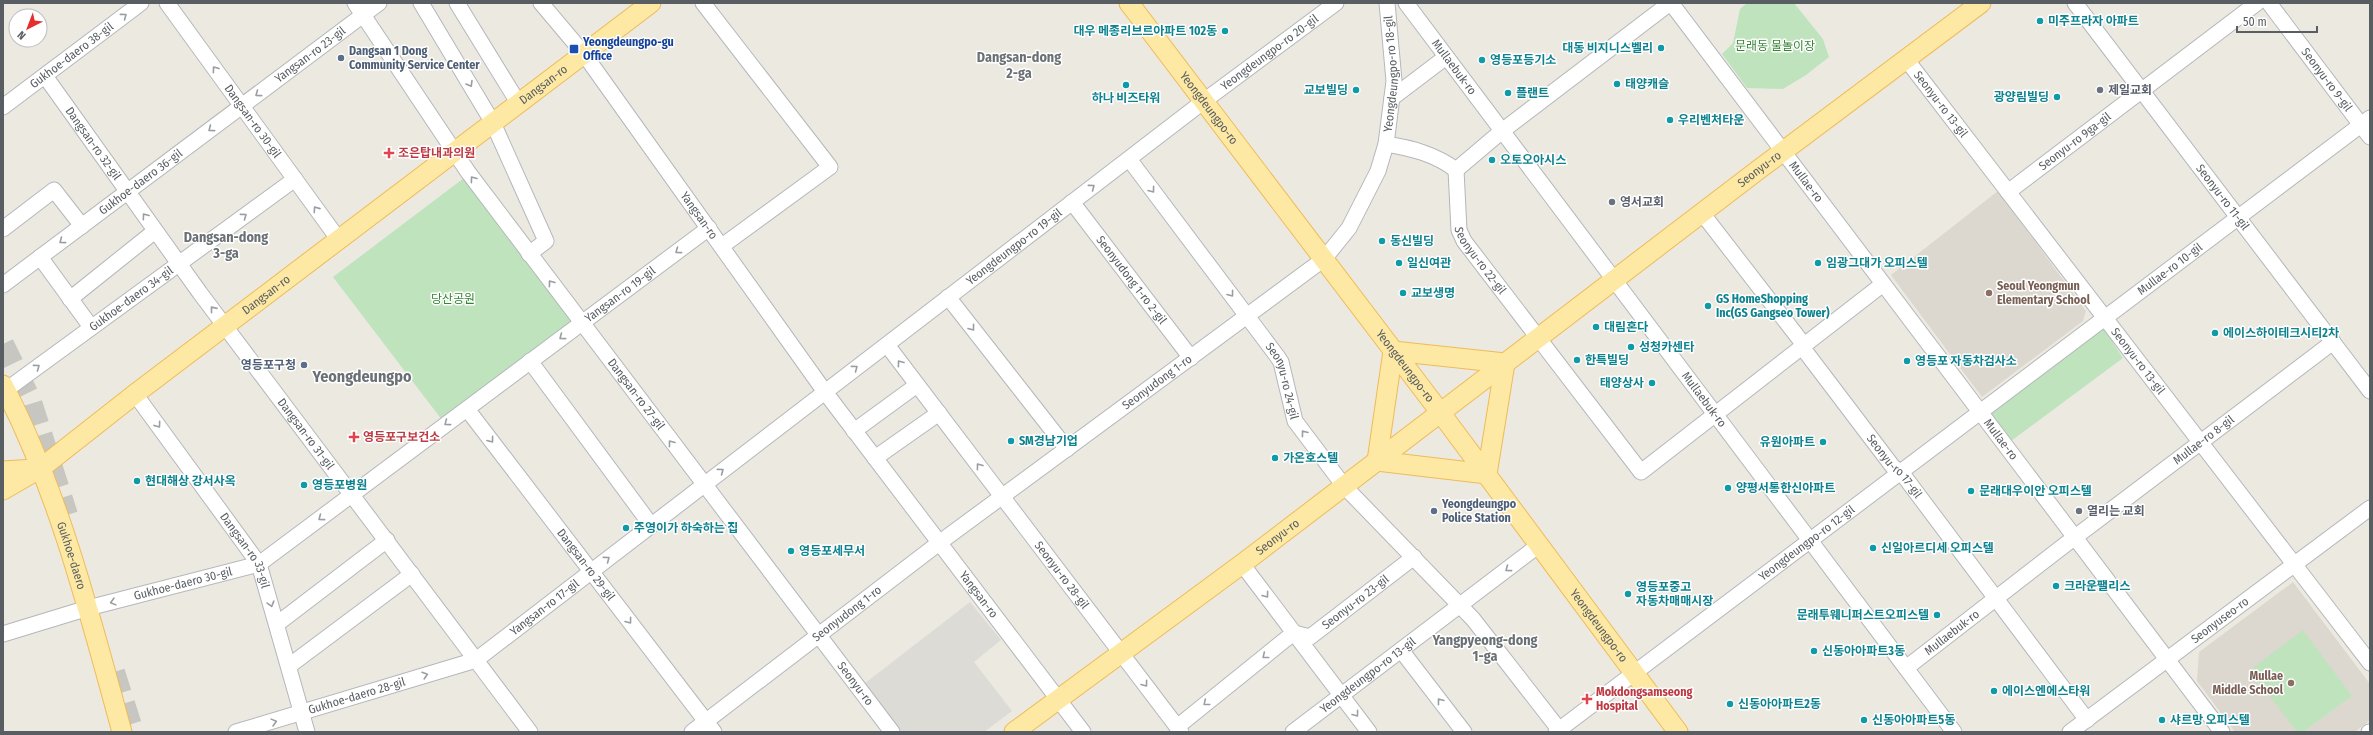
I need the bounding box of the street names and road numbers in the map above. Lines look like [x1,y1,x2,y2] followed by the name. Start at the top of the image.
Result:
[1218,12,1321,93] street label: Yeongdeungpo-ro 20-gil
[1381,15,1401,133] street label: Yeongdeungpo-ro 18-gil
[27,19,116,91] street label: Gukhoe-daero 38-gil
[272,24,348,86] street label: Yangsan-ro 23-gil
[1429,37,1479,97] street label: Mullaebuk-ro
[2298,45,2355,114] street label: Seonyu-ro 9-gil
[517,62,570,107] street label: Dangsan-ro
[1911,68,1971,140] street label: Seonyu-ro 13-gil
[1177,69,1241,147] street label: Yeongdeungpo-ro
[221,82,284,161] street label: Dangsan-ro 30-gil
[62,104,124,183] street label: Dangsan-ro 32-gil
[2036,109,2114,173] street label: Seonyu-ro 9ga-gil
[96,146,185,218] street label: Gukhoe-daero 36-gil
[1735,148,1784,190] street label: Seonyu-ro
[1786,159,1826,205] street label: Mullae-ro
[2193,162,2252,233] street label: Seonyu-ro 11-gil
[678,189,721,242] street label: Yangsan-ro
[963,206,1065,288] street label: Yeongdeungpo-ro 19-gil
[1452,226,1509,297] street label: Seonyu-ro 22-gil
[1093,233,1170,327] street label: Seonyudong 1-ro 2-gil
[2135,240,2205,298] street label: Mullae-ro 10-gil
[86,263,176,334] street label: Gukhoe-daero 34-gil
[582,264,658,325] street label: Yangsan-ro 19-gil
[239,272,293,317] street label: Dangsan-ro
[2108,325,2168,397] street label: Seonyu-ro 13-gil
[1373,327,1437,405] street label: Yeongdeungpo-ro
[1263,340,1301,421] street label: Seonyu-ro 24-gil
[1120,352,1195,412] street label: Seonyudong 1-ro
[605,356,668,433] street label: Dangsan-ro 27-gil
[1679,369,1729,430] street label: Mullaebuk-ro
[275,396,337,472] street label: Dangsan-ro 31-gil
[2170,412,2237,467] street label: Mullae-ro 8-gil
[1981,416,2021,463] street label: Mullae-ro
[1864,432,1925,501] street label: Seonyu-ro 17-gil
[1756,502,1857,584] street label: Yeongdeungpo-ro 12-gil
[217,510,273,590] street label: Dangsan-ro 33-gil
[1253,516,1302,558] street label: Seonyu-ro
[54,520,89,591] street label: Gukhoe-daero
[554,526,618,603] street label: Dangsan-ro 29-gil
[1032,539,1092,612] street label: Seonyu-ro 28-gil
[132,564,234,603] street label: Gukhoe-daero 30-gil
[957,568,1001,620] street label: Yangsan-ro
[1319,572,1392,632] street label: Seonyu-ro 23-gil
[507,576,582,638] street label: Yangsan-ro 17-gil
[810,583,884,644] street label: Seonyudong 1-ro
[1567,586,1631,665] street label: Yeongdeungpo-ro
[2188,594,2251,646] street label: Seonyuseo-ro
[1922,607,1982,658] street label: Mullaebuk-ro
[1317,634,1418,716] street label: Yeongdeungpo-ro 13-gil
[834,659,876,708] street label: Seonyu-ro
[306,675,407,717] street label: Gukhoe-daero 28-gil

